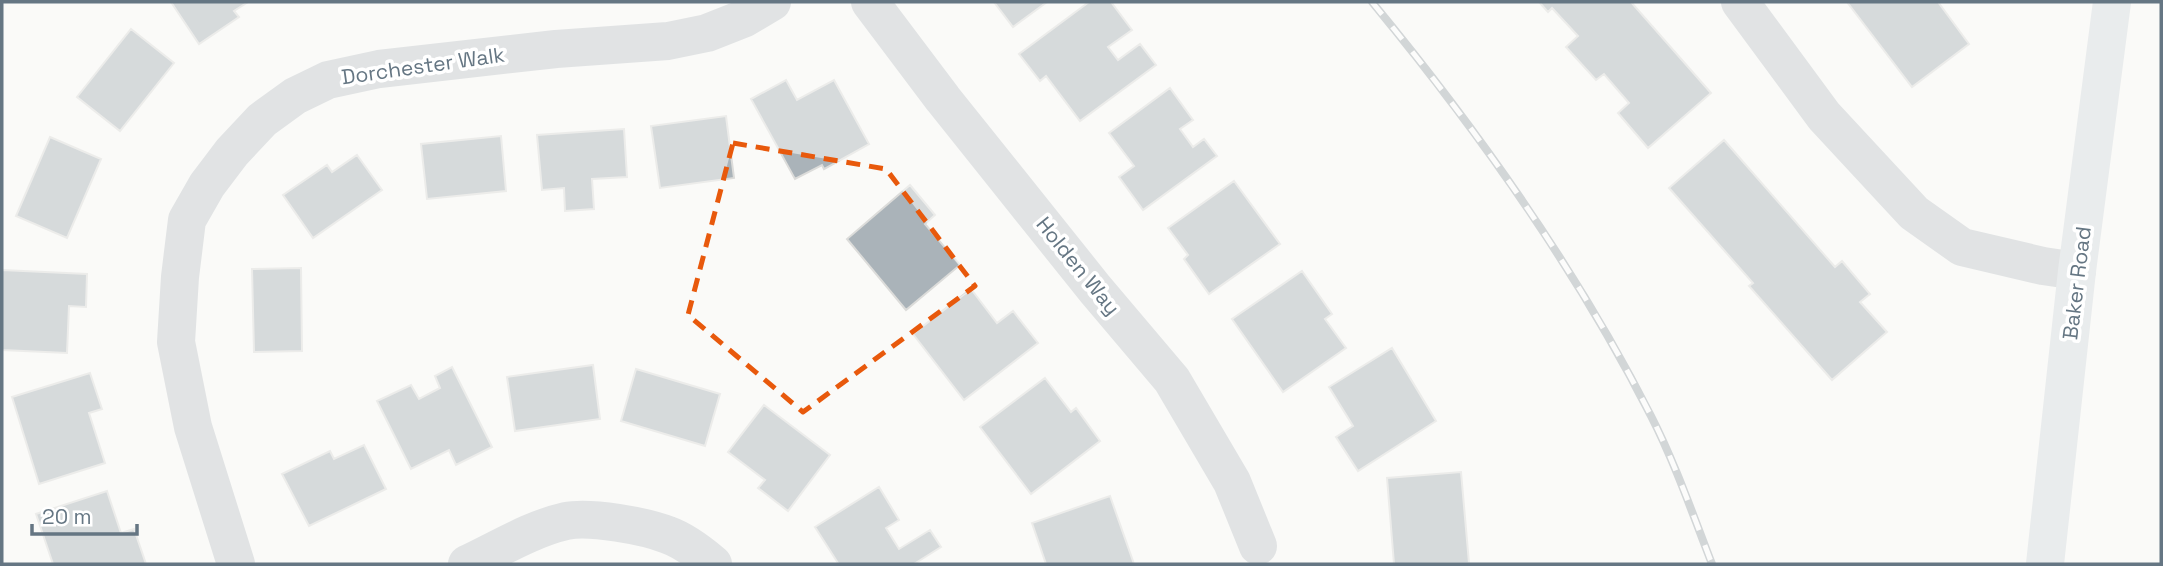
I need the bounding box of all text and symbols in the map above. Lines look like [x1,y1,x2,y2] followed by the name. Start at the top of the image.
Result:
[340,41,506,90] street label: Dorchester Walk
[1031,211,1126,320] street label: Holden Way
[2056,225,2097,341] street label: Baker Road
[32,492,136,536] scale bar
[42,503,92,530] text: 20 m

